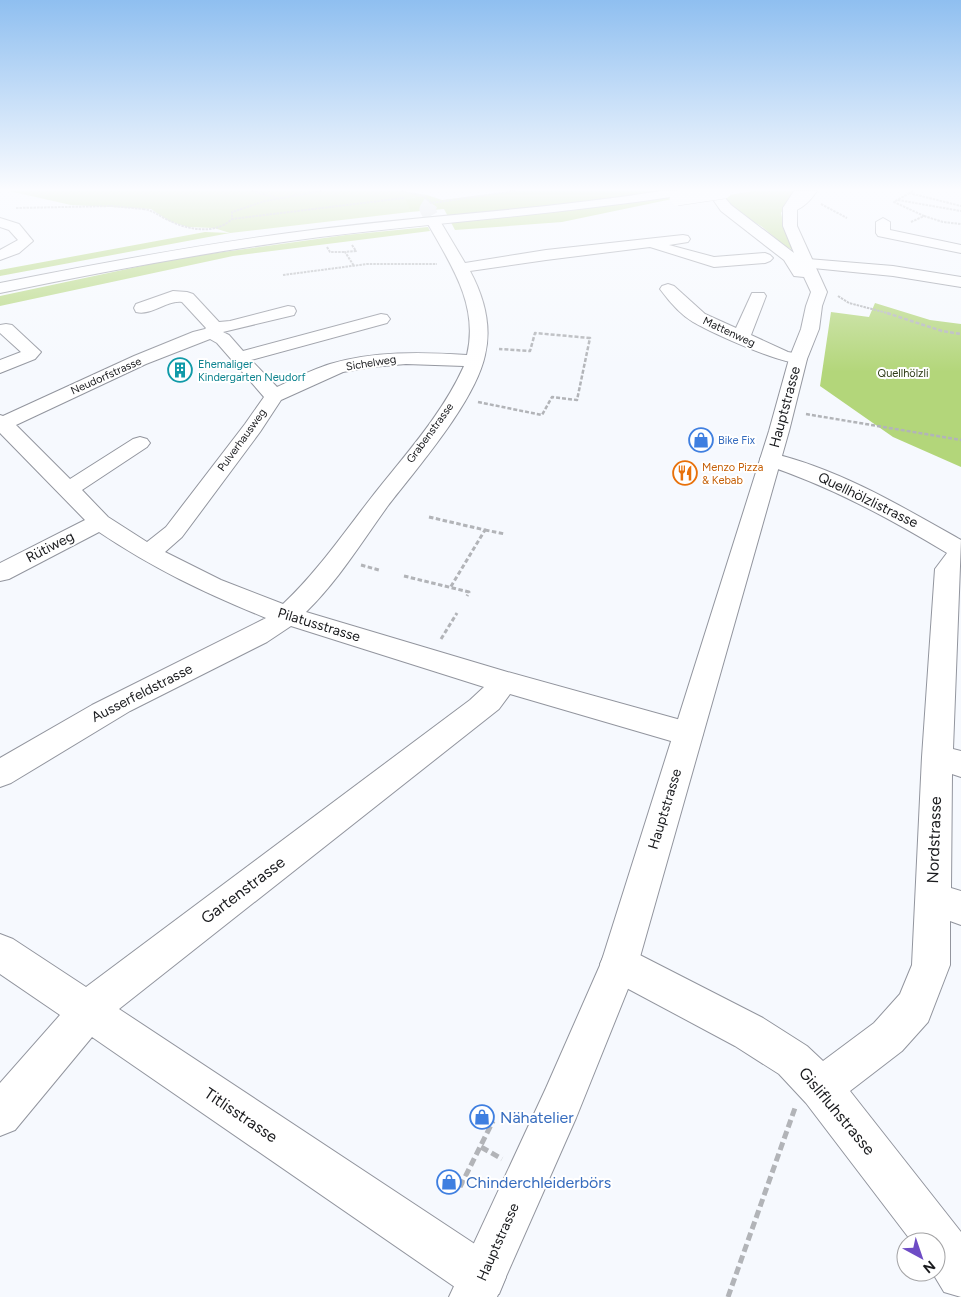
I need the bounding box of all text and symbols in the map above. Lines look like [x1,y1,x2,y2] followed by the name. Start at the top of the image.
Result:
[701,314,757,350] street label: Mattenweg
[345,353,397,373] street label: Sichelweg
[69,355,143,397] street label: Neudorfstrasse
[167,357,193,383] building icon: Ehemaliger Kindergarten Neudorf
[198,358,307,384] place label: Ehemaliger Kindergarten Neudorf
[766,364,804,449] street label: Hauptstrasse
[878,367,928,380] park label: Quellhölzli
[404,400,456,466] street label: Grabenstrasse
[215,406,269,474] street label: Pulverhausweg
[688,427,714,453] shop icon: Bike Fix
[718,434,756,447] place label: Bike Fix
[672,460,698,486] restaurant icon: Menzo Pizza & Kebab
[702,461,763,487] place label: Menzo Pizza & Kebab
[815,468,921,532] street label: Quellhölzlistrasse
[23,528,77,566] street label: Rütiweg
[276,604,363,646] street label: Pilatusstrasse
[89,660,196,726] street label: Ausserfeldstrasse
[645,766,685,851] street label: Hauptstrasse
[923,796,945,884] street label: Nordstrasse
[197,852,289,928] street label: Gartenstrasse
[795,1063,879,1159] street label: Gislifluhstrasse
[201,1084,281,1147] street label: Titlisstrasse
[469,1104,495,1130] shop icon: Nähatelier
[500,1108,574,1127] place label: Nähatelier
[436,1169,462,1195] shop icon: Chinderchleiderbörs
[466,1173,611,1192] place label: Chinderchleiderbörs
[473,1200,523,1284] street label: Hauptstrasse
[896,1232,946,1282] north arrow
[919,1257,939,1277] text: N

